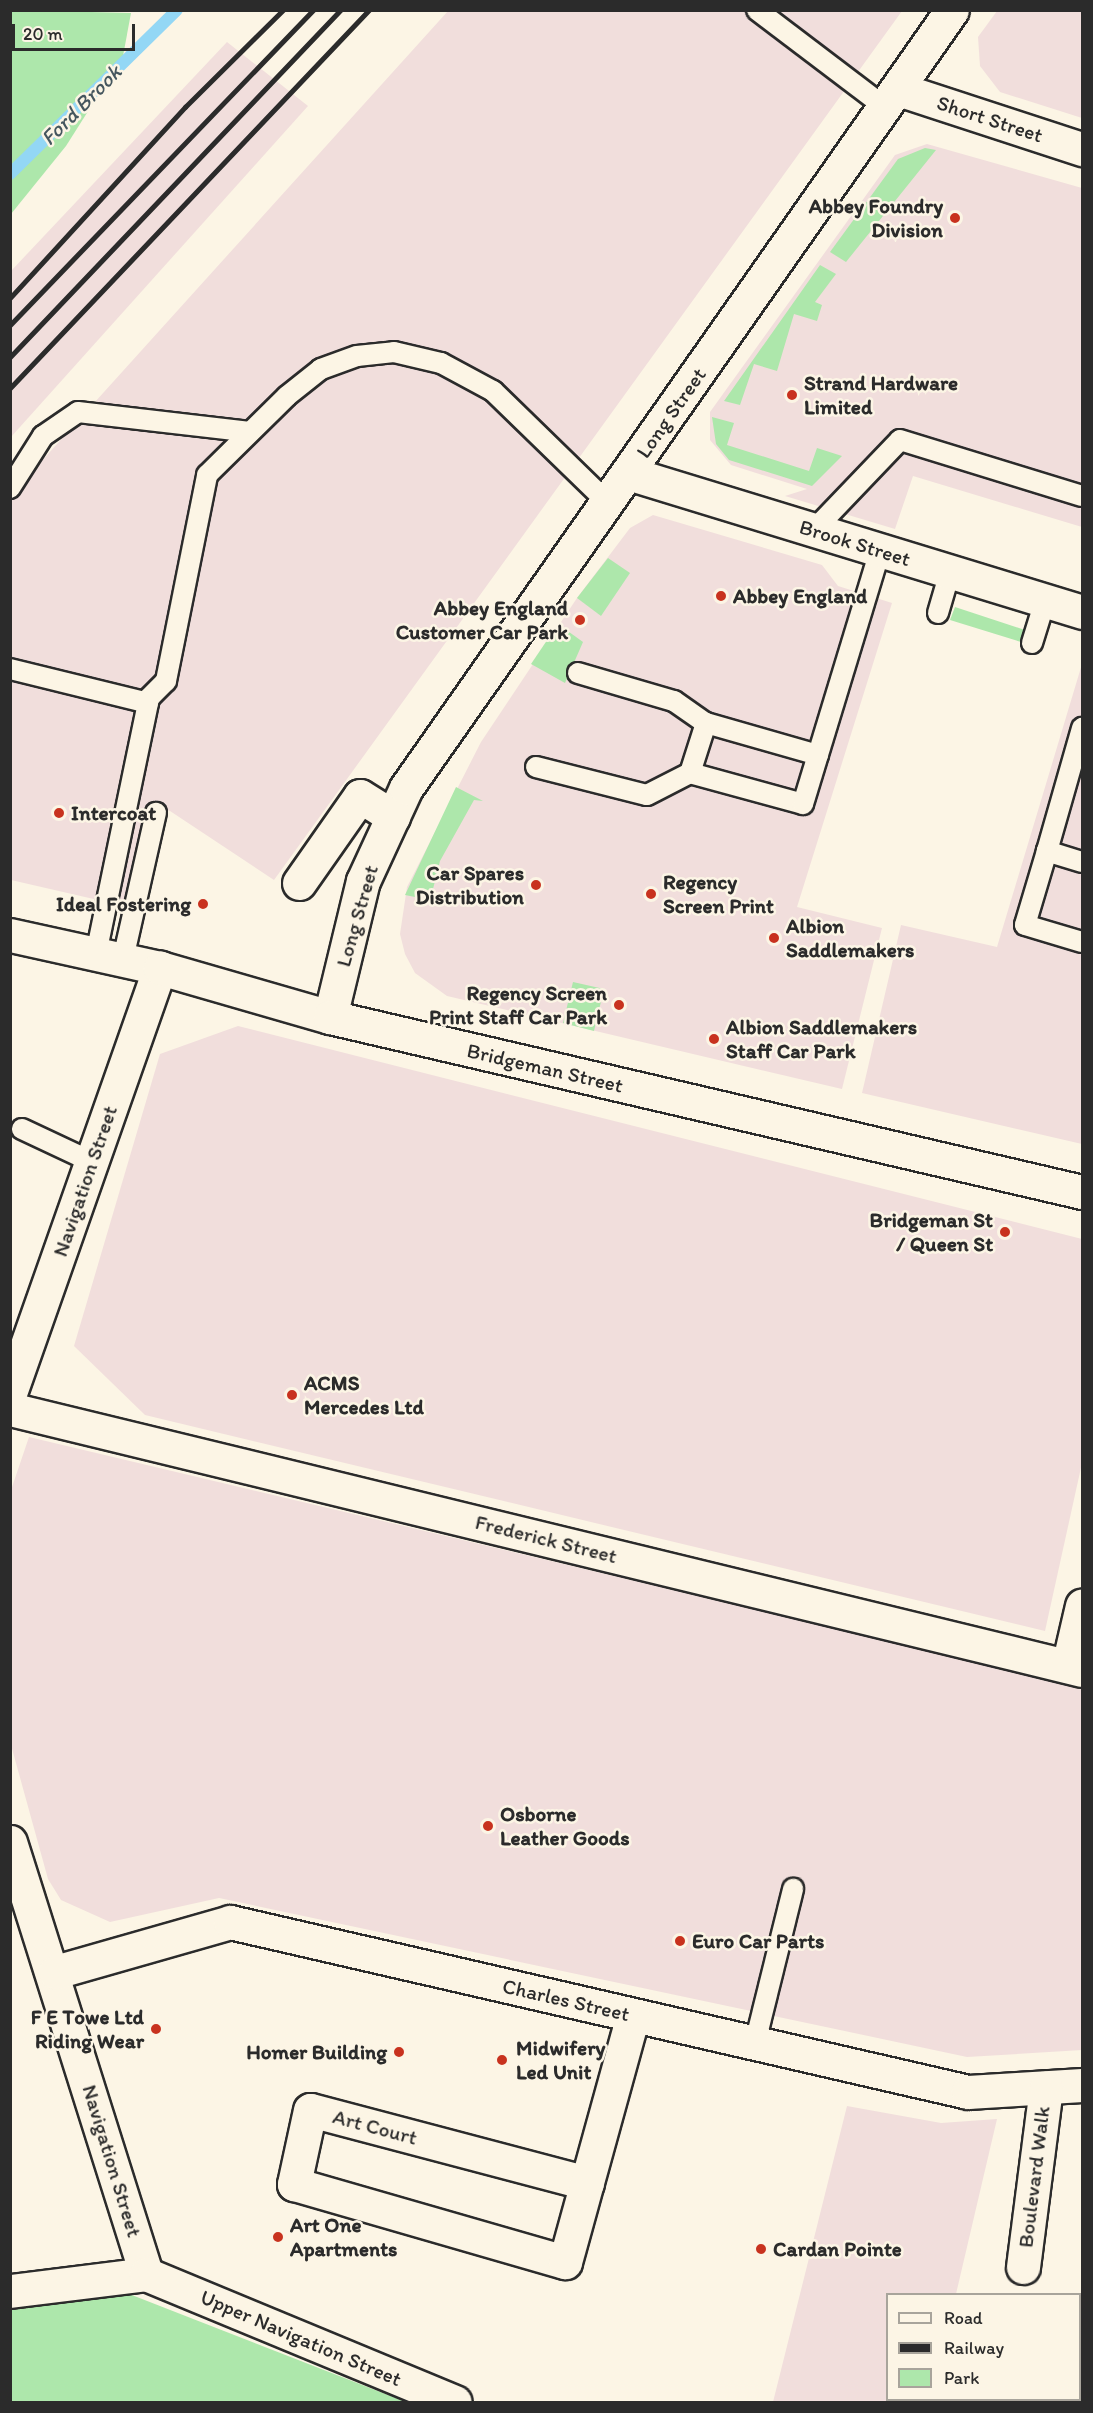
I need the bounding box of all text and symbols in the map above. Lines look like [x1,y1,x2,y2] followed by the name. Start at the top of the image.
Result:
[15,12,138,50] scale bar
[23,23,63,45] text: 20 m
[35,59,127,151] water label: Ford Brook
[934,90,1046,148] street label: Short Street
[809,193,943,243] place label: Abbey Foundry Division
[948,211,962,225] marker: Abbey Foundry Division
[631,363,711,463] street label: Long Street
[804,370,959,420] place label: Strand Hardware Limited
[785,388,799,402] marker: Strand Hardware Limited
[797,514,913,572] street label: Brook Street
[733,583,867,609] place label: Abbey England
[714,589,728,603] marker: Abbey England
[396,595,568,645] place label: Abbey England Customer Car Park
[573,613,587,627] marker: Abbey England Customer Car Park
[71,800,156,826] place label: Intercoat
[52,806,66,820] marker: Intercoat
[415,860,524,910] place label: Car Spares Distribution
[331,862,383,970] street label: Long Street
[663,869,774,919] place label: Regency Screen Print
[529,878,543,892] marker: Car Spares Distribution
[644,887,658,901] marker: Regency Screen Print
[56,891,191,917] place label: Ideal Fostering
[196,897,210,911] marker: Ideal Fostering
[786,913,914,963] place label: Albion Saddlemakers
[767,931,781,945] marker: Albion Saddlemakers
[428,980,607,1030] place label: Regency Screen Print Staff Car Park
[612,998,626,1012] marker: Regency Screen Print Staff Car Park
[726,1014,917,1064] place label: Albion Saddlemakers Staff Car Park
[707,1032,721,1046] marker: Albion Saddlemakers Staff Car Park
[465,1038,625,1098] street label: Bridgeman Street
[47,1102,123,1260] street label: Navigation Street
[870,1207,993,1257] place label: Bridgeman St / Queen St
[998,1225,1012,1239] marker: Bridgeman St / Queen St
[304,1370,424,1420] place label: ACMS Mercedes Ltd
[285,1388,299,1402] marker: ACMS Mercedes Ltd
[473,1509,619,1569] street label: Frederick Street
[500,1801,630,1851] place label: Osborne Leather Goods
[481,1819,495,1833] marker: Osborne Leather Goods
[692,1928,824,1954] place label: Euro Car Parts
[673,1934,687,1948] marker: Euro Car Parts
[500,1973,632,2027] street label: Charles Street
[33,2004,144,2054] place label: F E Towe Ltd Riding Wear
[149,2022,163,2036] marker: F E Towe Ltd Riding Wear
[516,2035,605,2085] place label: Midwifery Led Unit
[246,2039,387,2065] place label: Homer Building
[392,2045,406,2059] marker: Homer Building
[493,2051,511,2069] marker: Midwifery Led Unit
[77,2082,147,2240] street label: Navigation Street
[330,2104,420,2150] street label: Art Court
[1013,2105,1055,2249] street label: Boulevard Walk
[290,2212,397,2262] place label: Art One Apartments
[271,2230,285,2244] marker: Art One Apartments
[773,2236,901,2262] place label: Cardan Pointe
[754,2242,768,2256] marker: Cardan Pointe
[197,2284,405,2392] street label: Upper Navigation Street
[886,2293,1081,2401] legend
[944,2307,983,2329] text: Road
[944,2337,1004,2359] text: Railway
[944,2367,979,2389] text: Park

